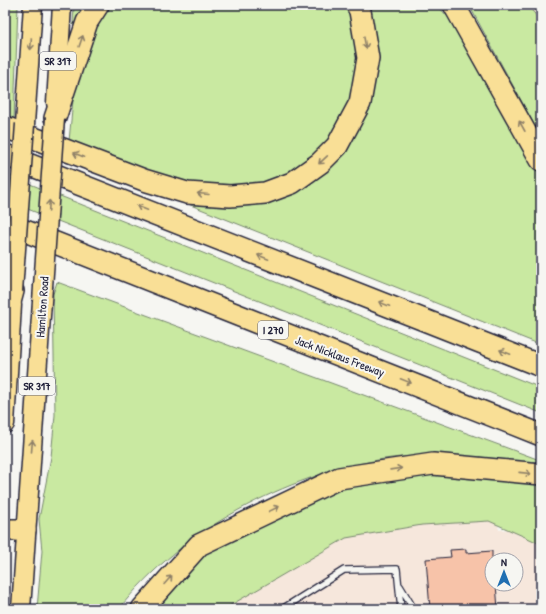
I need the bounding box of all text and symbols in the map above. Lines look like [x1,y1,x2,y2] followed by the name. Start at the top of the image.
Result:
[78,35,85,48] one-way arrow
[362,36,370,49] one-way arrow
[27,37,34,50] one-way arrow
[40,52,76,70] road number: SR 317
[518,120,526,132] one-way arrow
[74,151,86,159] one-way arrow
[318,155,328,165] one-way arrow
[197,190,210,197] one-way arrow
[45,200,52,213] one-way arrow
[137,204,149,212] one-way arrow
[257,252,269,260] one-way arrow
[31,276,53,338] street label: Hamilton Road
[378,300,390,308] one-way arrow
[258,321,288,339] road number: I 270
[293,331,387,381] street label: Jack Nicklaus Freeway
[499,348,511,355] one-way arrow
[19,377,55,395] road number: SR 317
[399,378,411,386] one-way arrow
[28,440,36,453] one-way arrow
[389,465,402,473] one-way arrow
[518,469,531,476] one-way arrow
[268,505,280,512] one-way arrow
[484,552,524,592] north arrow
[501,555,507,569] text: N
[163,575,173,585] one-way arrow

